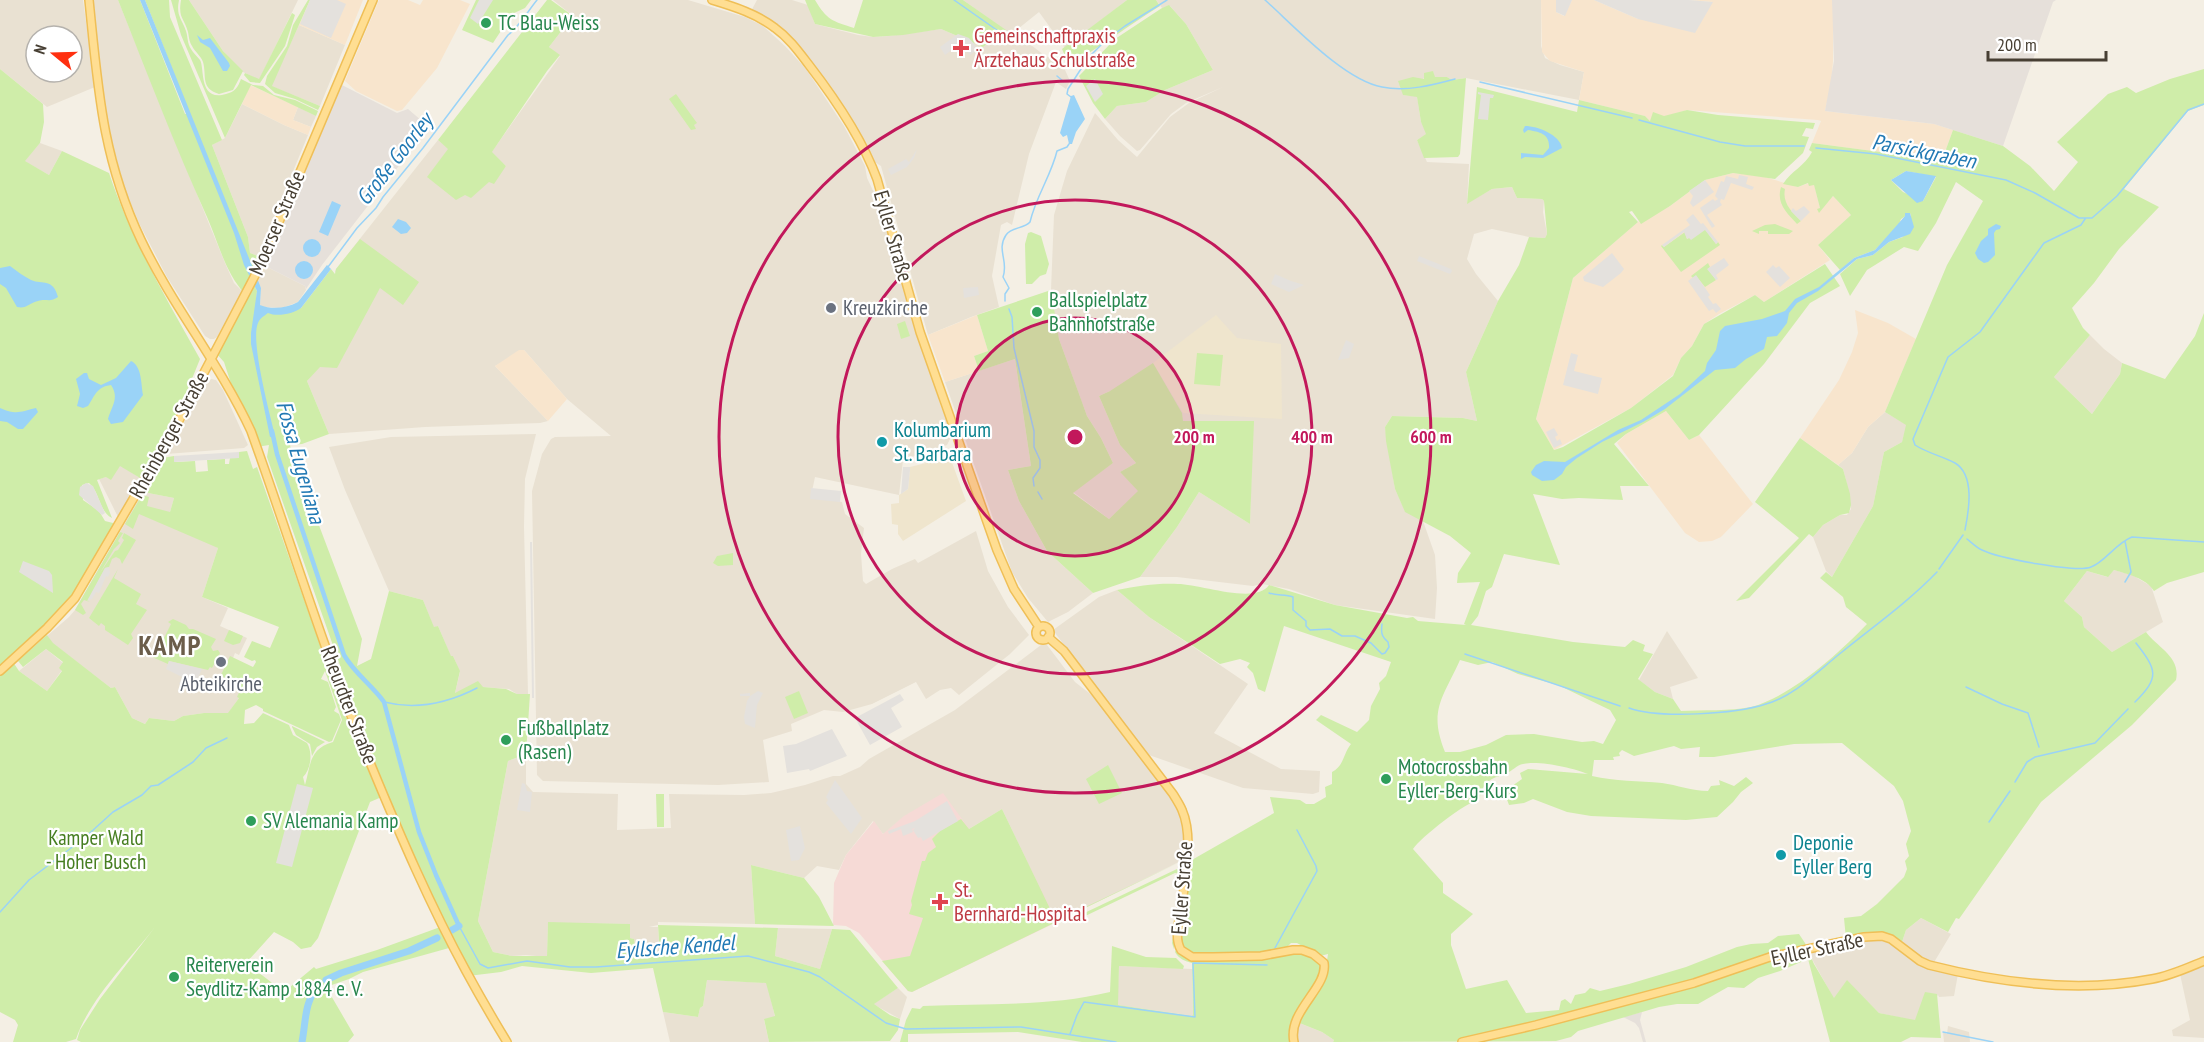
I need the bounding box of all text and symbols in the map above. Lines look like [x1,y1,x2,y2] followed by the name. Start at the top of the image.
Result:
[498,9,599,36] place label: TC Blau-Weiss
[479,16,493,30] marker: TC Blau-Weiss
[974,22,1136,73] place label: Gemeinschaftpraxis Ärztehaus Schulstraße
[24,24,84,84] north arrow
[1988,24,2106,62] scale bar
[1997,33,2037,56] text: 200 m
[952,39,970,57] marker: Gemeinschaftpraxis Ärztehaus Schulstraße
[29,42,51,56] text: N
[349,105,440,210] water label: Große Goorley
[1870,127,1980,175] water label: Parsickgraben
[242,167,311,279] street label: Moerser Straße
[868,187,919,284] street label: Eyller Straße
[1049,286,1155,337] place label: Ballspielplatz Bahnhofstraße
[843,294,928,321] place label: Kreuzkirche
[824,301,838,315] marker: Kreuzkirche
[1030,305,1044,319] marker: Ballspielplatz Bahnhofstraße
[123,367,215,503] street label: Rheinberger Straße
[270,397,332,528] water label: Fossa Eugeniana
[894,416,991,467] place label: Kolumbarium St. Barbara
[1173,425,1215,448] text: 200 m
[1291,425,1333,448] text: 400 m
[1410,425,1452,448] text: 600 m
[1065,427,1085,447] centre of rings
[875,435,889,449] marker: Kolumbarium St. Barbara
[138,628,202,662] district label: KAMP
[315,642,384,768] street label: Rheurdter Straße
[214,655,228,669] marker: Abteikirche
[180,670,262,697] place label: Abteikirche
[518,714,609,765] place label: Fußballplatz (Rasen)
[499,733,513,747] marker: Fußballplatz (Rasen)
[1398,753,1517,804] place label: Motocrossbahn Eyller-Berg-Kurs
[1379,772,1393,786] marker: Motocrossbahn Eyller-Berg-Kurs
[263,807,398,834] place label: SV Alemania Kamp
[244,814,258,828] marker: SV Alemania Kamp
[46,824,146,875] park label: Kamper Wald - Hoher Busch
[1793,829,1872,880] place label: Deponie Eyller Berg
[1165,840,1198,936] street label: Eyller Straße
[1774,848,1788,862] marker: Deponie Eyller Berg
[954,876,1086,927] place label: St. Bernhard-Hospital
[931,893,949,911] marker: St. Bernhard-Hospital
[1768,926,1865,971] street label: Eyller Straße
[615,928,737,964] water label: Eyllsche Kendel
[186,951,363,1002] place label: Reiterverein Seydlitz-Kamp 1884 e. V.
[167,970,181,984] marker: Reiterverein Seydlitz-Kamp 1884 e. V.

